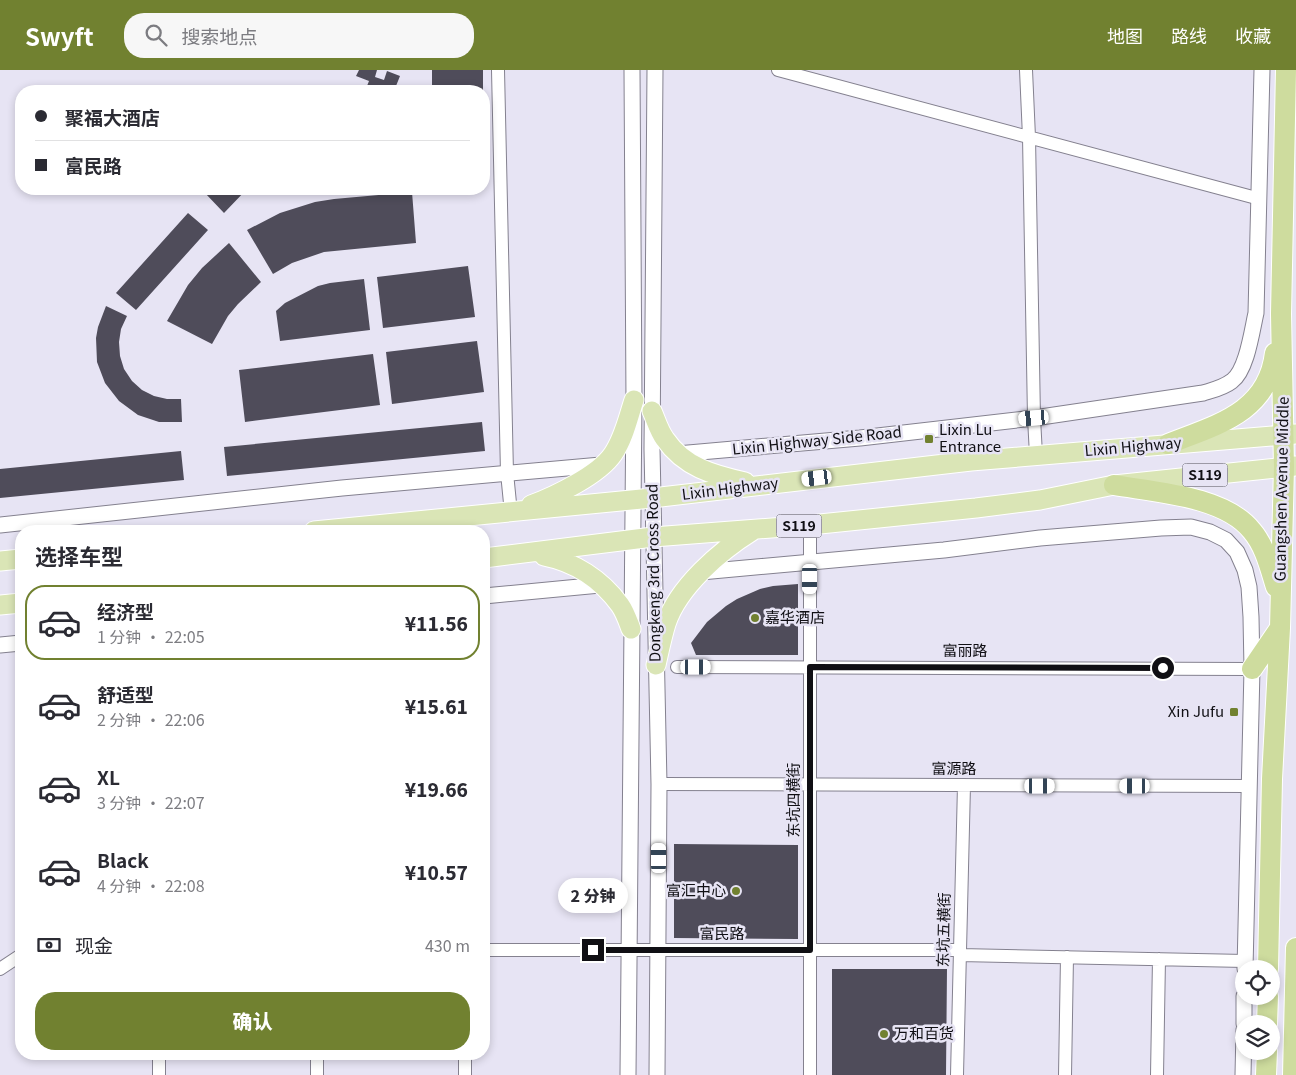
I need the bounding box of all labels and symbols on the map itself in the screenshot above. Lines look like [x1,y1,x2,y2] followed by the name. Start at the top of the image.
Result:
[1268,396,1293,582] street label: Guangshen Avenue Middle
[1018,409,1049,427] car
[939,418,1001,456] place label: Lixin Lu Entrance
[731,420,903,459] street label: Lixin Highway Side Road
[1084,431,1182,460] street label: Lixin Highway
[923,433,935,445] marker: Lixin Lu Entrance
[1182,464,1228,486] road number: S119
[801,469,832,487] car
[680,471,779,504] street label: Lixin Highway
[640,484,665,662] street label: Dongkeng 3rd Cross Road
[776,514,822,538] road number: S119
[802,564,817,594] car
[765,606,825,627] place label: 嘉华酒店
[749,612,761,624] marker: 嘉华酒店
[942,639,988,660] street label: 富丽路
[1152,657,1174,679] route start
[681,660,711,675] car
[1168,700,1224,721] place label: Xin Jufu
[1228,706,1240,718] marker: Xin Jufu
[931,757,977,778] street label: 富源路
[782,762,803,838] street label: 东坑四横街
[1025,779,1055,794] car
[1120,779,1150,794] car
[651,843,666,873] car
[558,878,628,912] callout: 2 分钟
[666,879,726,900] place label: 富汇中心
[730,885,742,897] marker: 富汇中心
[931,892,954,968] street label: 东坑五横街
[699,922,745,943] street label: 富民路
[582,939,604,961] route end
[894,1022,954,1043] place label: 万和百货
[878,1028,890,1040] marker: 万和百货

